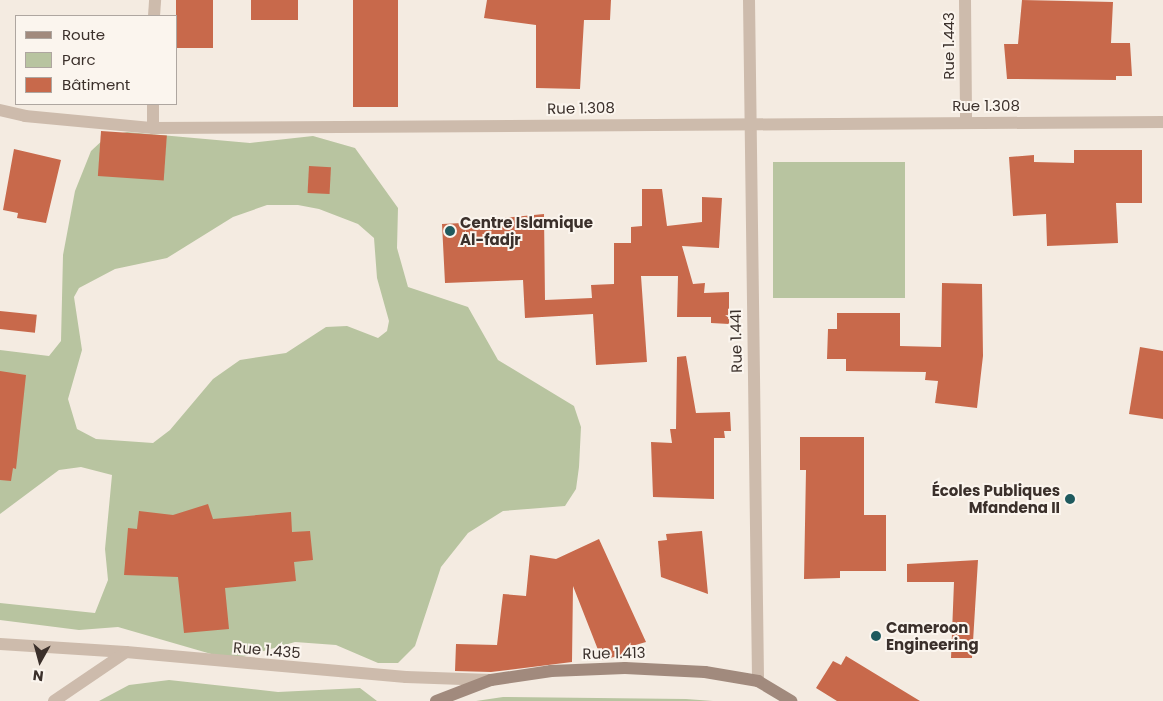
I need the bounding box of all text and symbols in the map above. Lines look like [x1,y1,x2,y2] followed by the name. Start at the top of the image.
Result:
[940,12,958,80] street label: Rue 1.443
[15,15,178,105] legend
[62,24,105,45] text: Route
[62,49,96,70] text: Parc
[62,74,130,95] text: Bâtiment
[952,97,1020,115] street label: Rue 1.308
[547,98,615,118] street label: Rue 1.308
[460,213,593,248] place label: Centre Islamique Al-fadjr
[444,225,456,237] marker: Centre Islamique Al-fadjr
[726,309,746,373] street label: Rue 1.441
[932,481,1060,516] place label: Écoles Publiques Mfandena II
[1064,493,1076,505] marker: Écoles Publiques Mfandena II
[886,618,979,653] place label: Cameroon Engineering
[870,630,882,642] marker: Cameroon Engineering
[15,636,65,686] north arrow
[233,638,301,662] street label: Rue 1.435
[582,643,646,663] street label: Rue 1.413
[32,665,45,686] text: N

